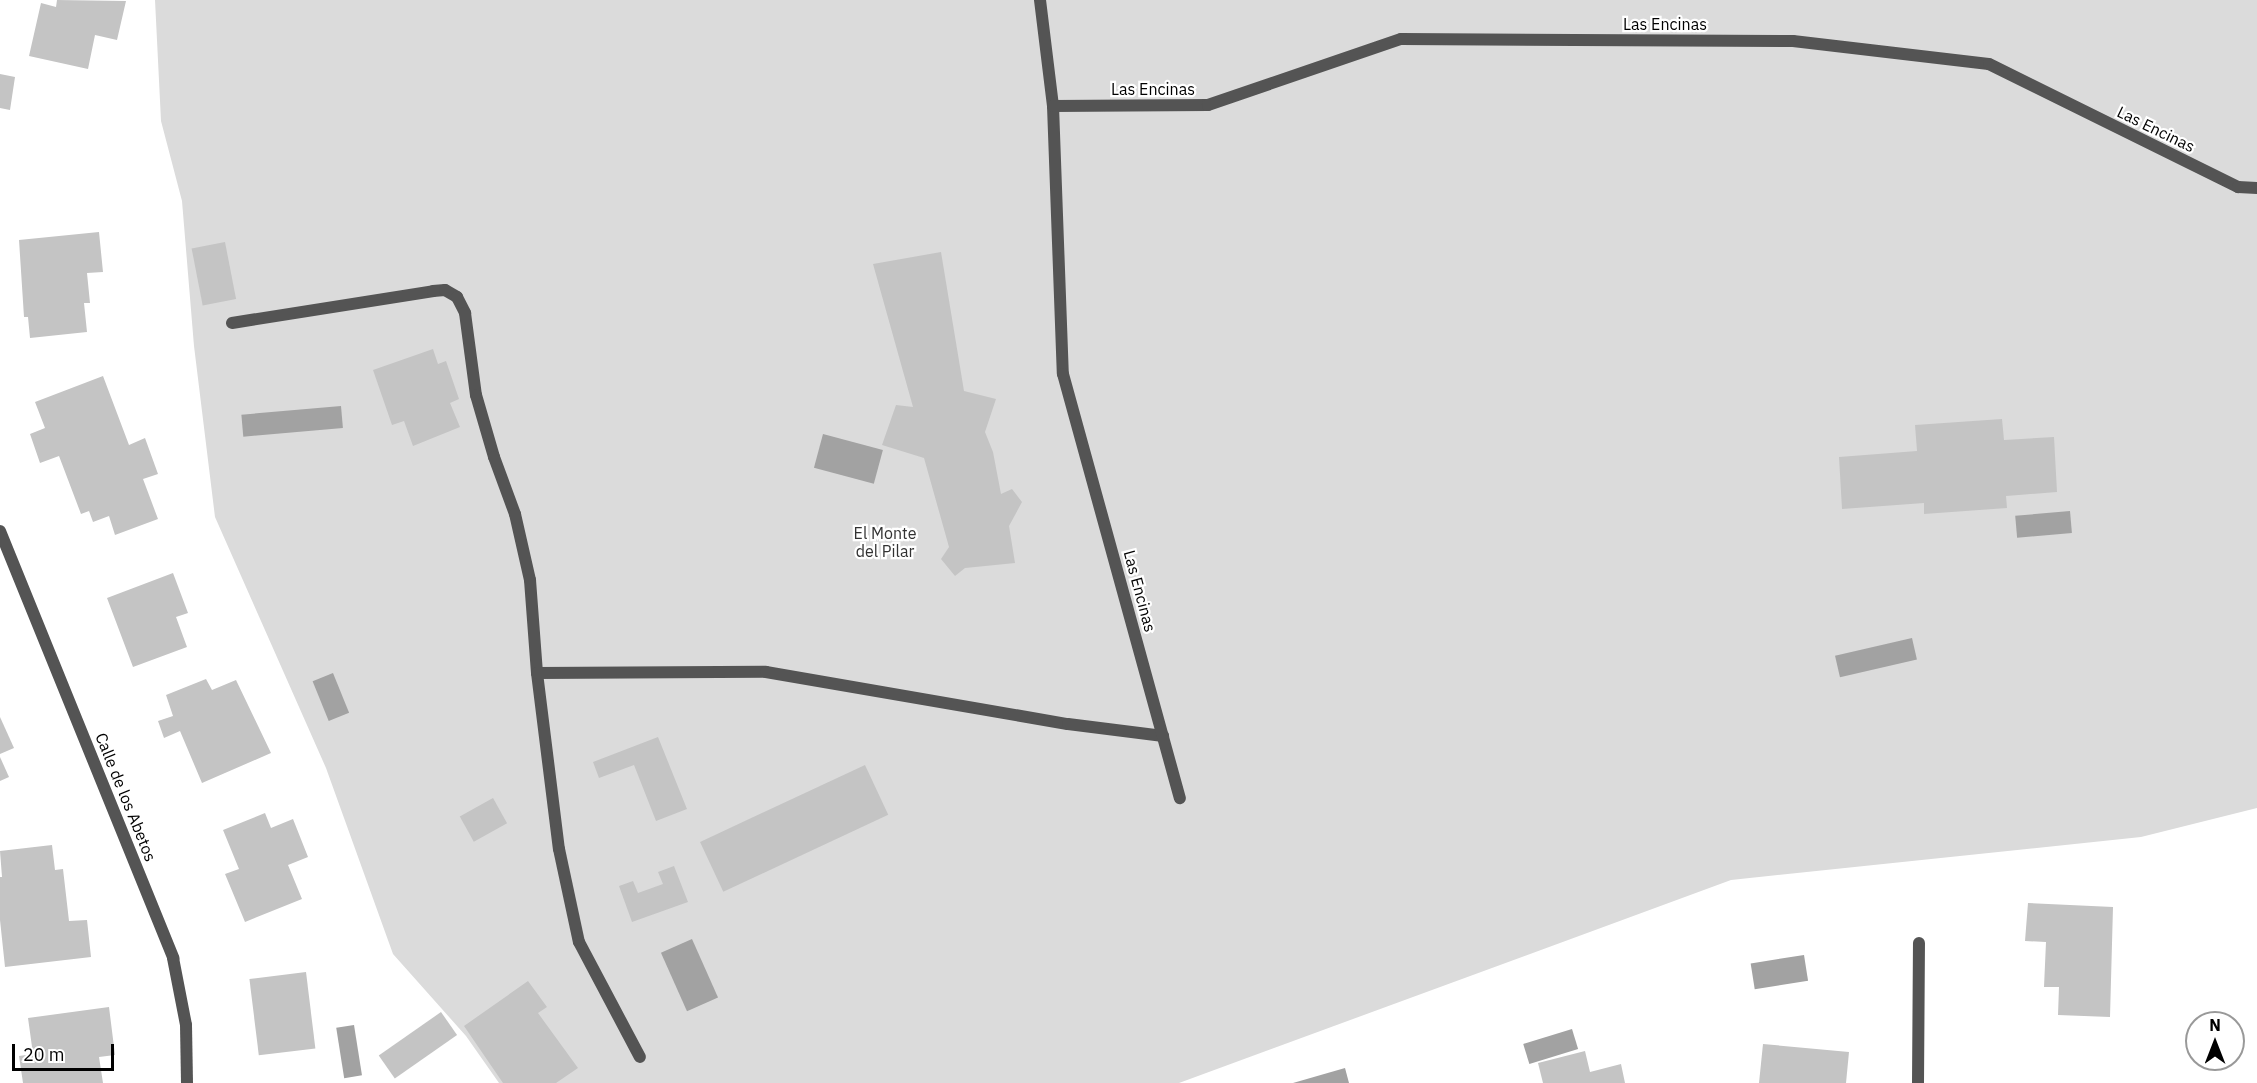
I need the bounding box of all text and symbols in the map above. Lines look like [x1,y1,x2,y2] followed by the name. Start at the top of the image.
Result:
[1623,14,1707,34] street label: Las Encinas
[1111,79,1195,99] street label: Las Encinas
[2114,102,2198,156] street label: Las Encinas
[854,523,916,561] park label: El Monte del Pilar
[1120,548,1160,634] street label: Las Encinas
[91,730,161,864] street label: Calle de los Abetos
[2185,1011,2245,1071] north arrow
[2209,1015,2221,1035] text: N
[15,1032,117,1070] scale bar
[23,1043,65,1066] text: 20 m

